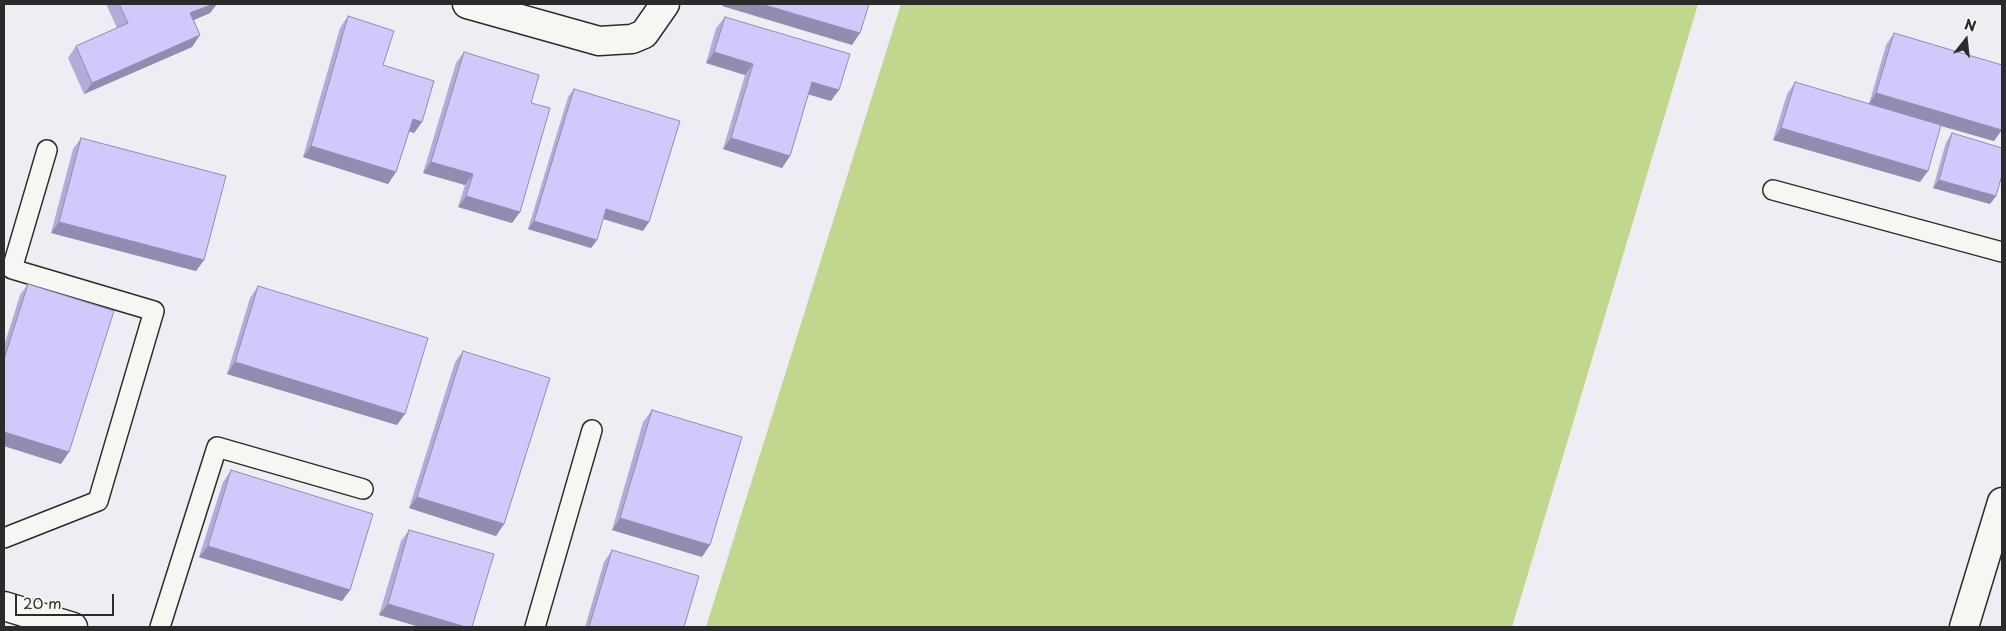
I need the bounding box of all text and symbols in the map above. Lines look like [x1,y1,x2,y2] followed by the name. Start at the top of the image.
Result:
[1962,13,1978,37] text: N
[1941,15,1991,65] north arrow
[18,584,116,616] scale bar
[23,591,62,614] text: 20 m

